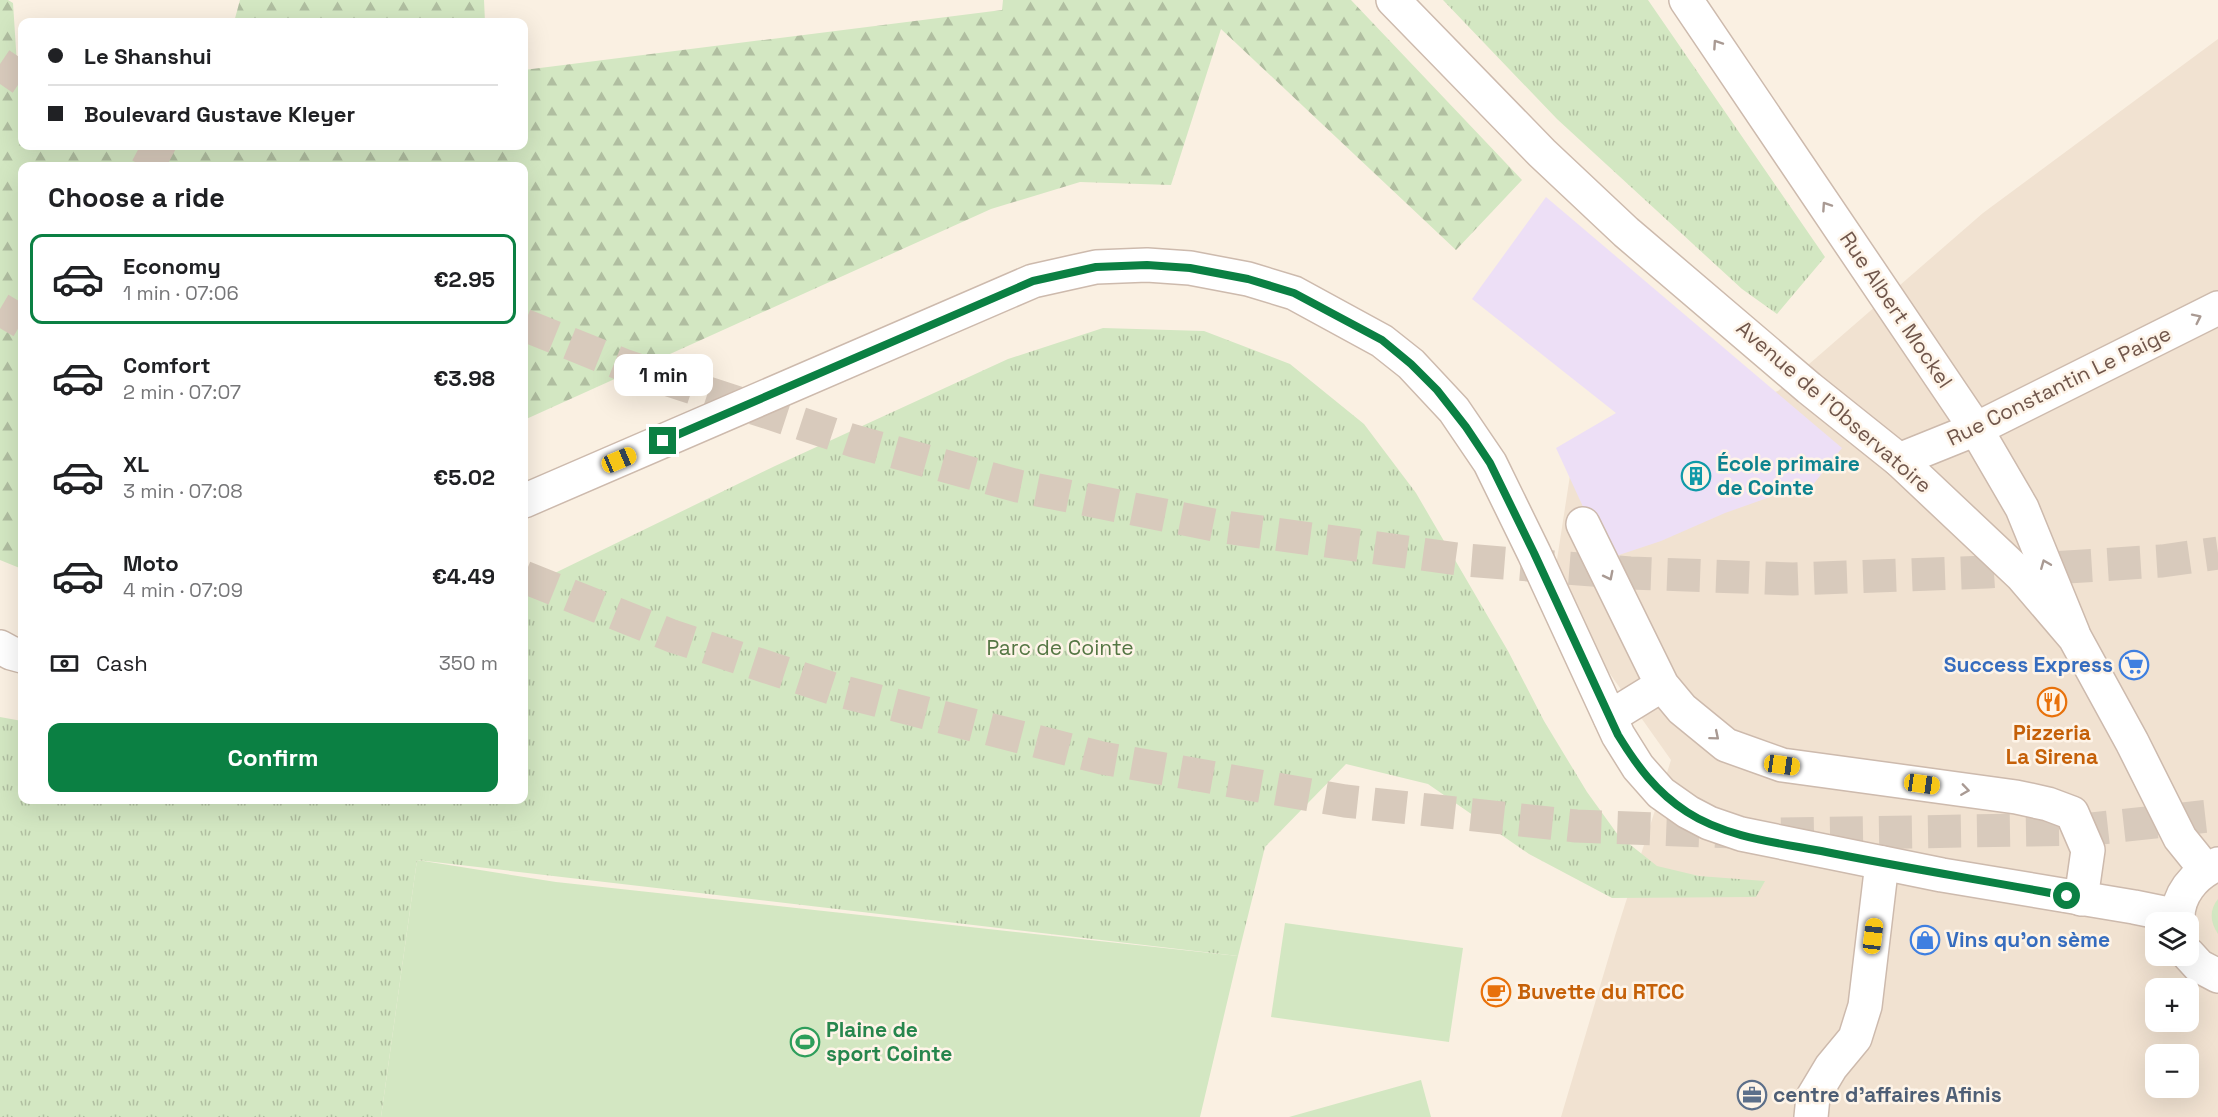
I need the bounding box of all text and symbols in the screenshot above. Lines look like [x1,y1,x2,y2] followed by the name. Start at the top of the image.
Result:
[1713,40,1724,51] one-way arrow
[84,42,212,70] text: Le Shanshui
[84,100,355,128] text: Boulevard Gustave Kleyer
[48,180,225,215] text: Choose a ride
[1822,202,1833,213] one-way arrow
[1834,226,1959,393] street label: Rue Albert Mockel
[51,252,105,306] icon: car
[123,252,221,280] text: Economy
[434,265,495,293] text: €2.95
[123,280,239,306] text: 1 min · 07:06
[1731,314,1937,499] street label: Avenue de l'Observatoire
[2191,314,2202,326] one-way arrow
[1942,319,2175,452] street label: Rue Constantin Le Paige
[51,351,105,405] icon: car
[123,351,211,379] text: Comfort
[614,354,712,396] callout: 1 min
[639,362,688,388] text: 1 min
[433,364,495,392] text: €3.98
[123,379,241,405] text: 2 min · 07:07
[649,427,676,454] route end
[599,445,639,475] car
[51,450,105,504] icon: car
[123,450,149,478] text: XL
[1717,450,1860,501] place label: École primaire de Cointe
[1680,460,1712,492] building icon: École primaire de Cointe
[433,463,495,491] text: €5.02
[123,478,243,504] text: 3 min · 07:08
[51,549,105,603] icon: car
[123,549,179,577] text: Moto
[2040,559,2052,570] one-way arrow
[432,562,495,590] text: €4.49
[1602,570,1613,581] one-way arrow
[123,577,243,603] text: 4 min · 07:09
[986,634,1134,661] park label: Parc de Cointe
[48,647,81,680] icon: cash
[96,649,148,677] text: Cash
[2118,649,2150,681] supermarket icon: Success Express
[439,650,498,676] text: 350 m
[1944,651,2113,678] place label: Success Express
[2036,686,2068,718] restaurant icon: Pizzeria La Sirena
[2006,719,2098,770] place label: Pizzeria La Sirena
[48,723,498,792] button: Confirm
[1708,729,1719,740] one-way arrow
[1763,754,1801,776] car
[1903,773,1941,795] car
[1960,784,1969,796] one-way arrow
[2053,882,2080,909] route start
[2145,912,2199,1098] map controls
[2145,912,2199,966] button: layers
[1862,917,1884,955] car
[1909,924,1941,956] shop icon: Vins qu'on sème
[1946,926,2110,953] place label: Vins qu'on sème
[1480,976,1512,1008] cafe icon: Buvette du RTCC
[1517,978,1685,1005] place label: Buvette du RTCC
[2145,978,2199,1032] button: +
[826,1016,952,1067] place label: Plaine de sport Cointe
[789,1026,821,1058] sports icon: Plaine de sport Cointe
[2145,1044,2199,1098] button: −
[1736,1079,1768,1111] office icon: centre d'affaires Afinis
[1773,1081,2002,1108] place label: centre d'affaires Afinis

